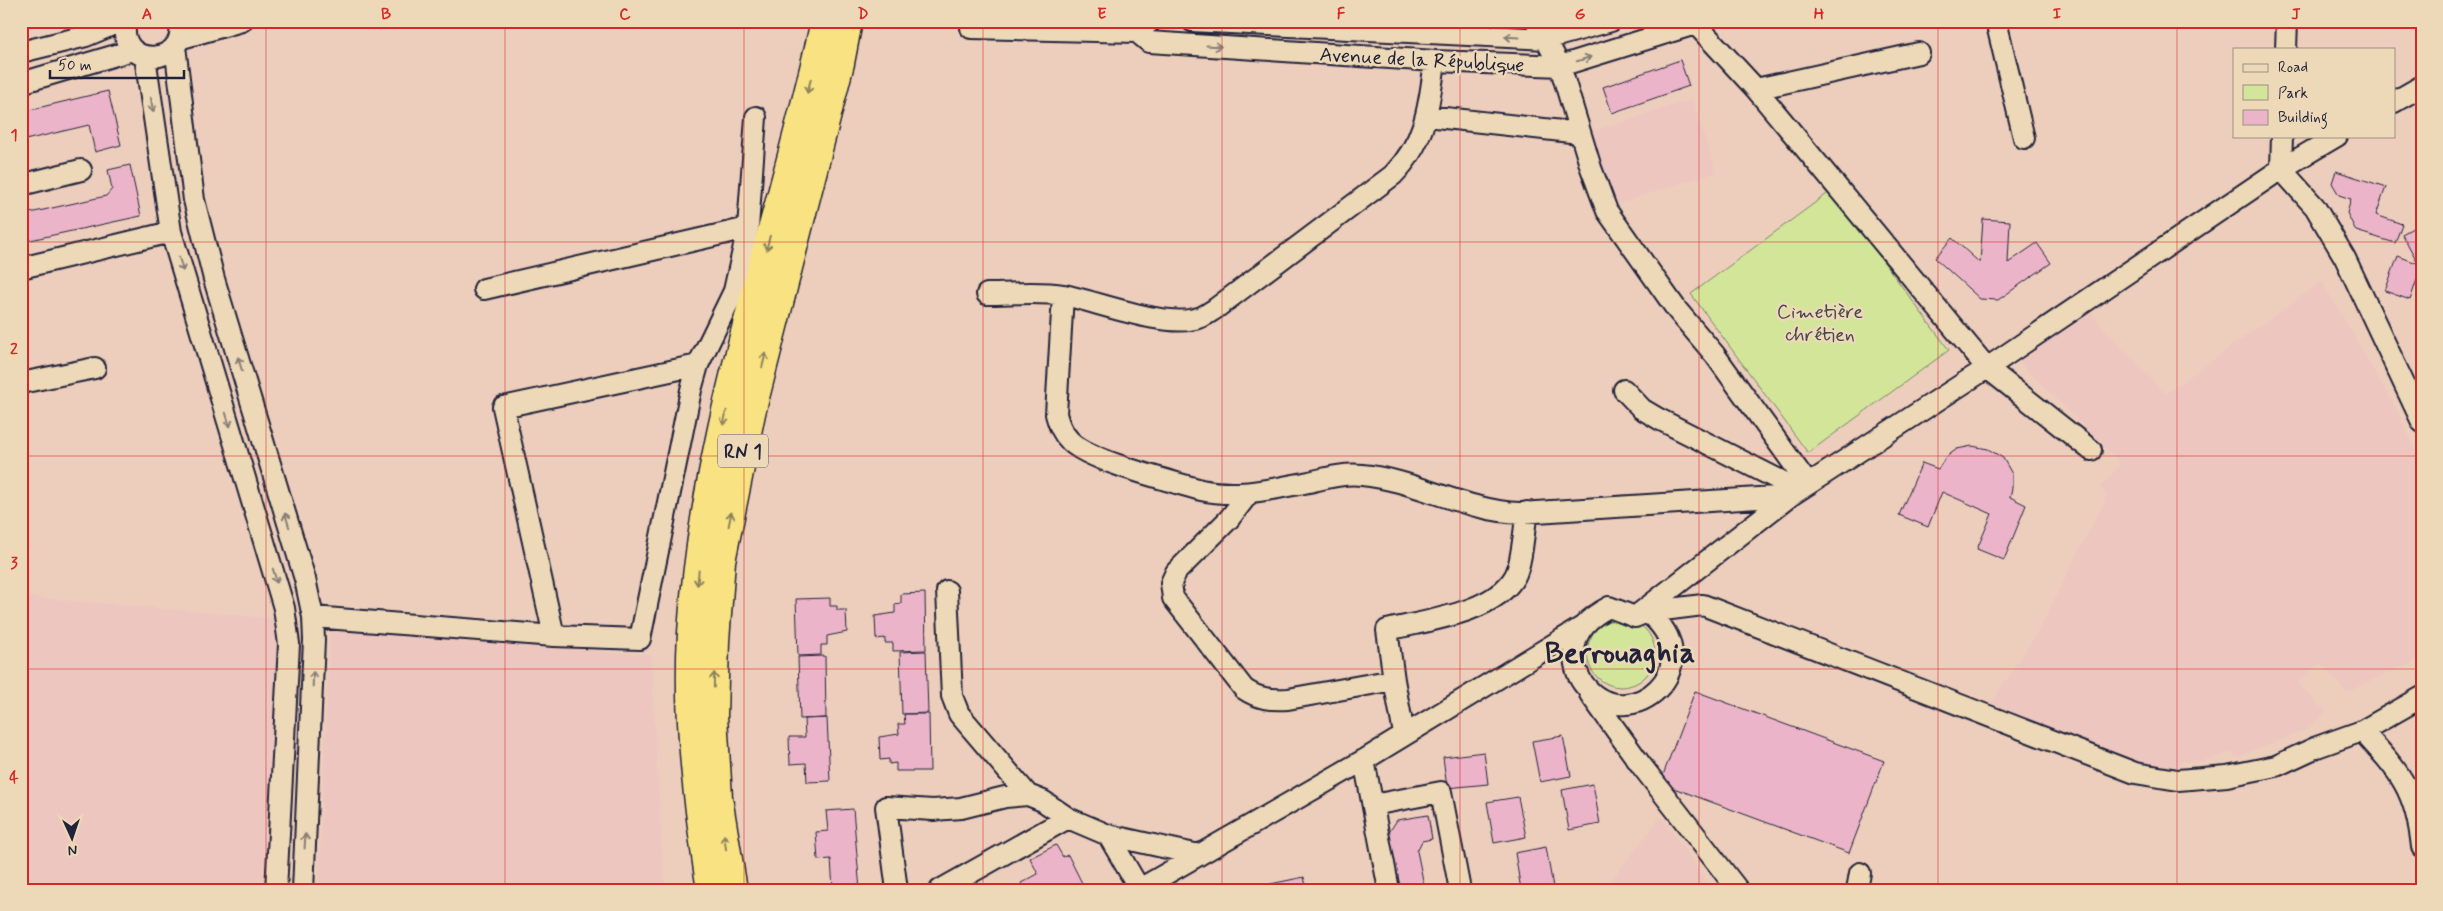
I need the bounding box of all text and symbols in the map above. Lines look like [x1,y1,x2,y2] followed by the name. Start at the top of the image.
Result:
[142,4,152,25] text: A
[381,4,391,25] text: B
[619,4,631,25] text: C
[857,4,869,25] text: D
[1097,4,1107,25] text: E
[1337,4,1346,25] text: F
[1575,4,1586,25] text: G
[1814,4,1825,25] text: H
[2053,4,2062,25] text: I
[2291,4,2301,25] text: J
[1504,33,1520,42] one-way arrow
[1205,42,1221,51] one-way arrow
[1319,42,1525,79] street label: Avenue de la République
[50,48,184,80] scale bar
[2233,48,2396,138] legend
[1576,53,1592,63] one-way arrow
[58,56,92,76] text: 50 m
[2278,58,2308,78] text: Road
[804,77,813,93] one-way arrow
[2278,84,2308,104] text: Park
[147,97,157,113] one-way arrow
[2278,108,2328,129] text: Building
[10,125,18,146] text: 1
[762,234,772,250] one-way arrow
[176,256,186,272] one-way arrow
[1777,299,1863,349] park label: Cimetière chrétien
[10,339,18,360] text: 2
[760,352,769,368] one-way arrow
[235,357,245,373] one-way arrow
[720,409,729,425] one-way arrow
[224,412,234,428] one-way arrow
[718,434,768,468] road number: RN 1
[725,511,735,527] one-way arrow
[281,512,291,528] one-way arrow
[10,553,18,574] text: 3
[271,567,281,583] one-way arrow
[693,569,702,585] one-way arrow
[1545,634,1695,674] district label: Berrouaghia
[309,671,318,687] one-way arrow
[709,672,718,688] one-way arrow
[9,767,19,788] text: 4
[48,814,98,864] north arrow
[301,833,310,849] one-way arrow
[719,834,729,850] one-way arrow
[67,841,78,859] text: N

